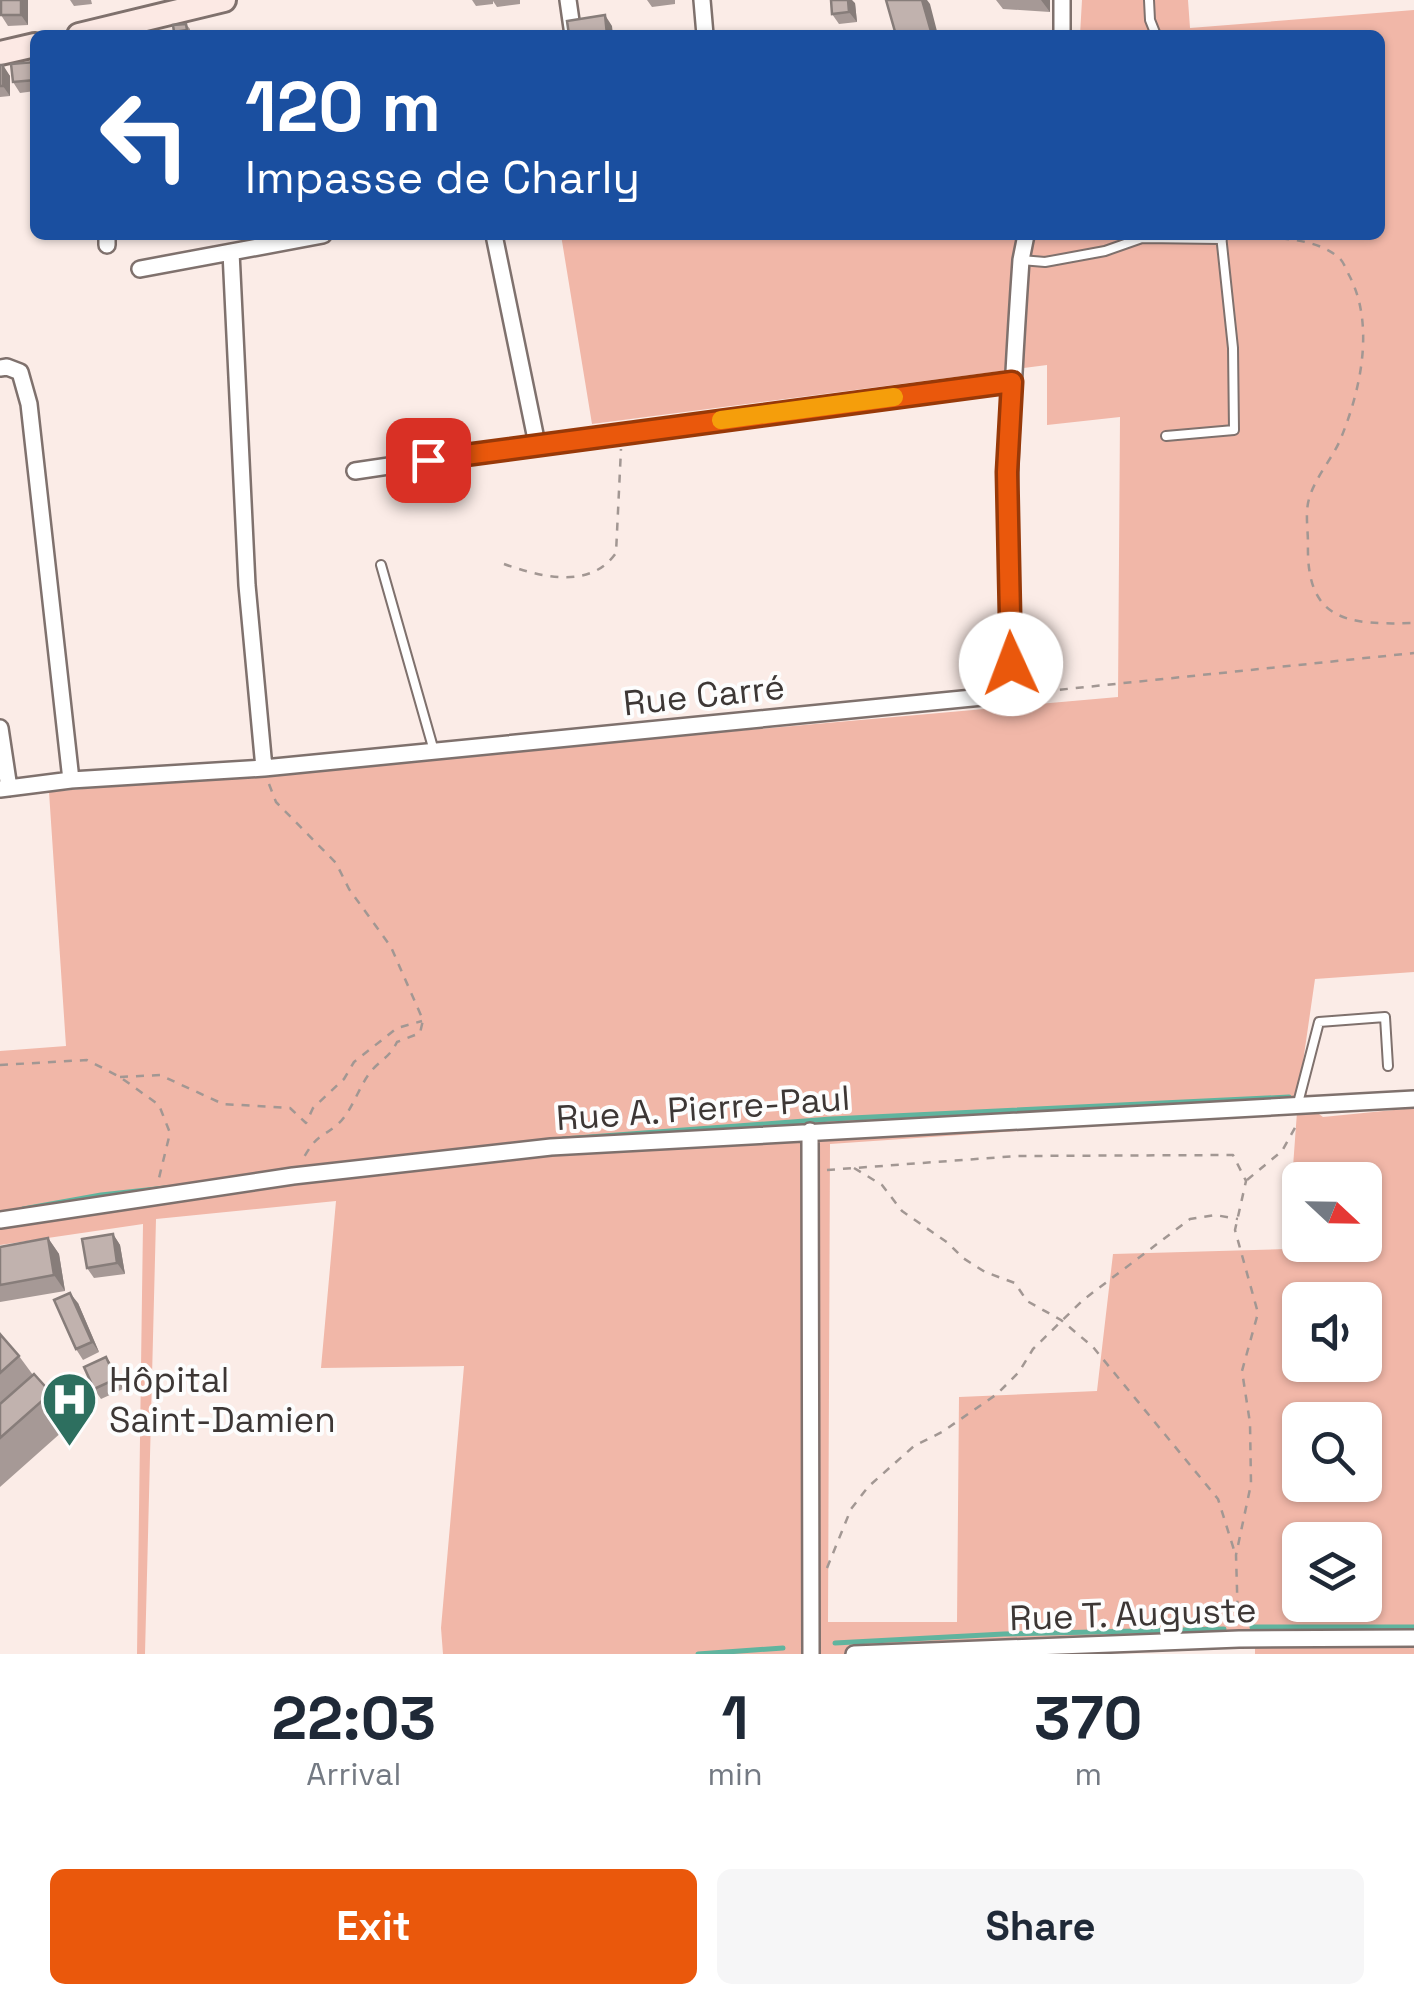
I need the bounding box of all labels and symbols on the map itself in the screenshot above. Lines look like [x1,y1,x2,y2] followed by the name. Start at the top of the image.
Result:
[386,418,471,503] pin
[959,612,1063,716] position arrow
[621,665,787,725] street label: Rue Carré
[555,1076,851,1140] street label: Rue A. Pierre-Paul
[1282,1162,1382,1262] north arrow
[109,1358,336,1442] place label: Hôpital Saint-Damien
[40,1370,100,1449] hospital icon: Hôpital Saint-Damien
[1009,1588,1257,1640] street label: Rue T. Auguste

